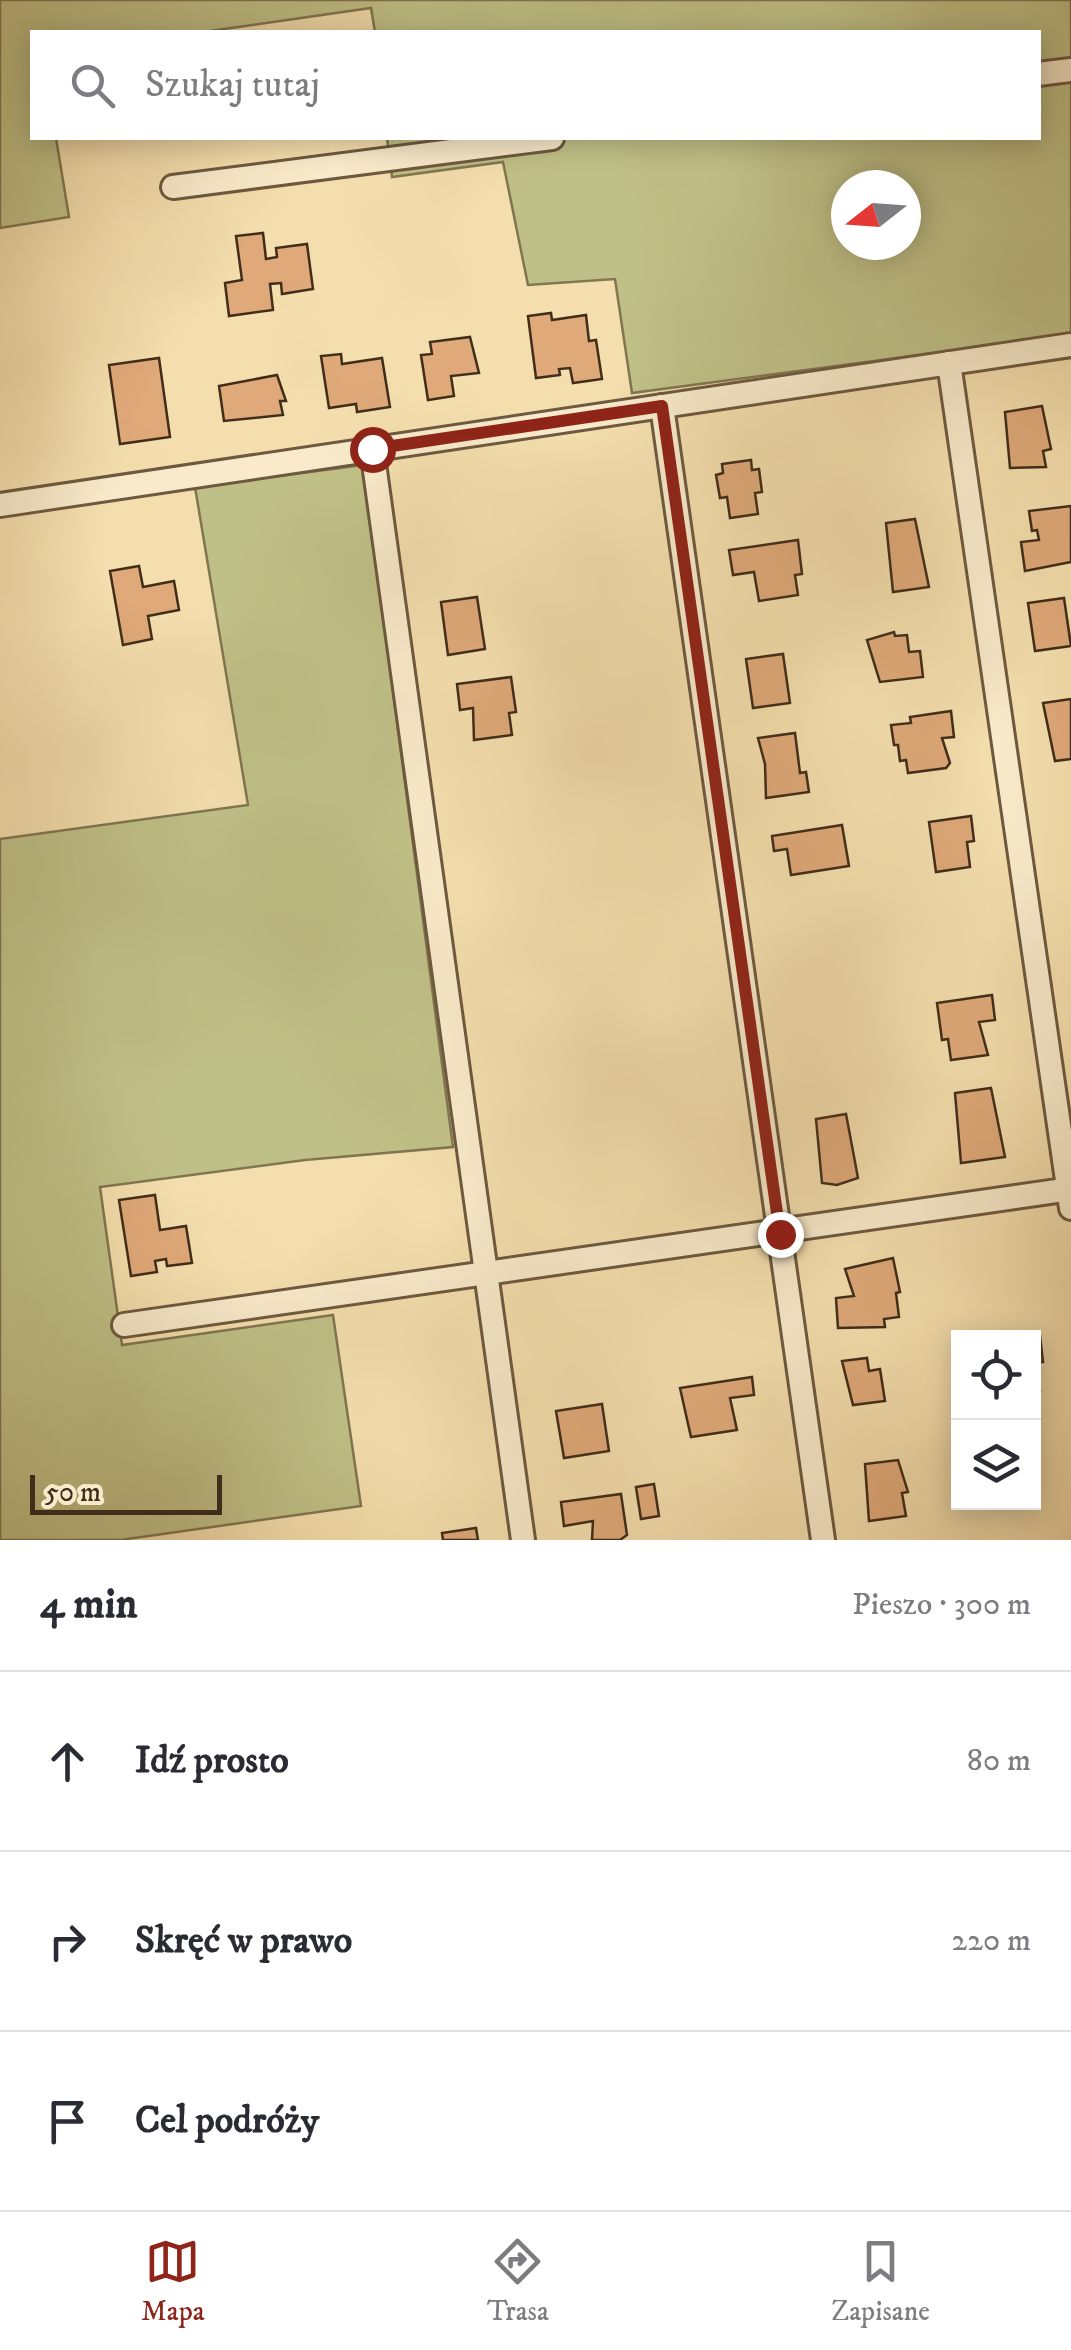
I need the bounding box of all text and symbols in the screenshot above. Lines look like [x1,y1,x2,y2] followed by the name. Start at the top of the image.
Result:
[30,30,1041,140] search box
[65,58,120,113] icon: search
[145,61,320,109] text: Szukaj tutaj
[831,170,921,260] north arrow
[350,427,396,473] route start
[758,1212,804,1258] route end
[951,1330,1041,1510] map controls
[951,1330,1041,1420] button: locate
[951,1420,1041,1510] button: layers
[30,1470,222,1514] scale bar
[45,1475,101,1510] text: 50 m
[40,1579,138,1631] text: 4 min
[852,1585,1031,1625] text: Pieszo · 300 m
[40,1734,95,1789] icon: ahead
[135,1737,289,1785] text: Idź prosto
[967,1741,1031,1781] text: 80 m
[40,1914,95,1969] icon: right
[135,1917,352,1965] text: Skręć w prawo
[951,1921,1031,1961] text: 220 m
[40,2094,95,2149] icon: arrive
[135,2097,319,2145] text: Cel podróży
[141,2234,205,2329] tab: Mapa
[487,2234,549,2329] tab: Trasa
[831,2234,930,2329] tab: Zapisane

